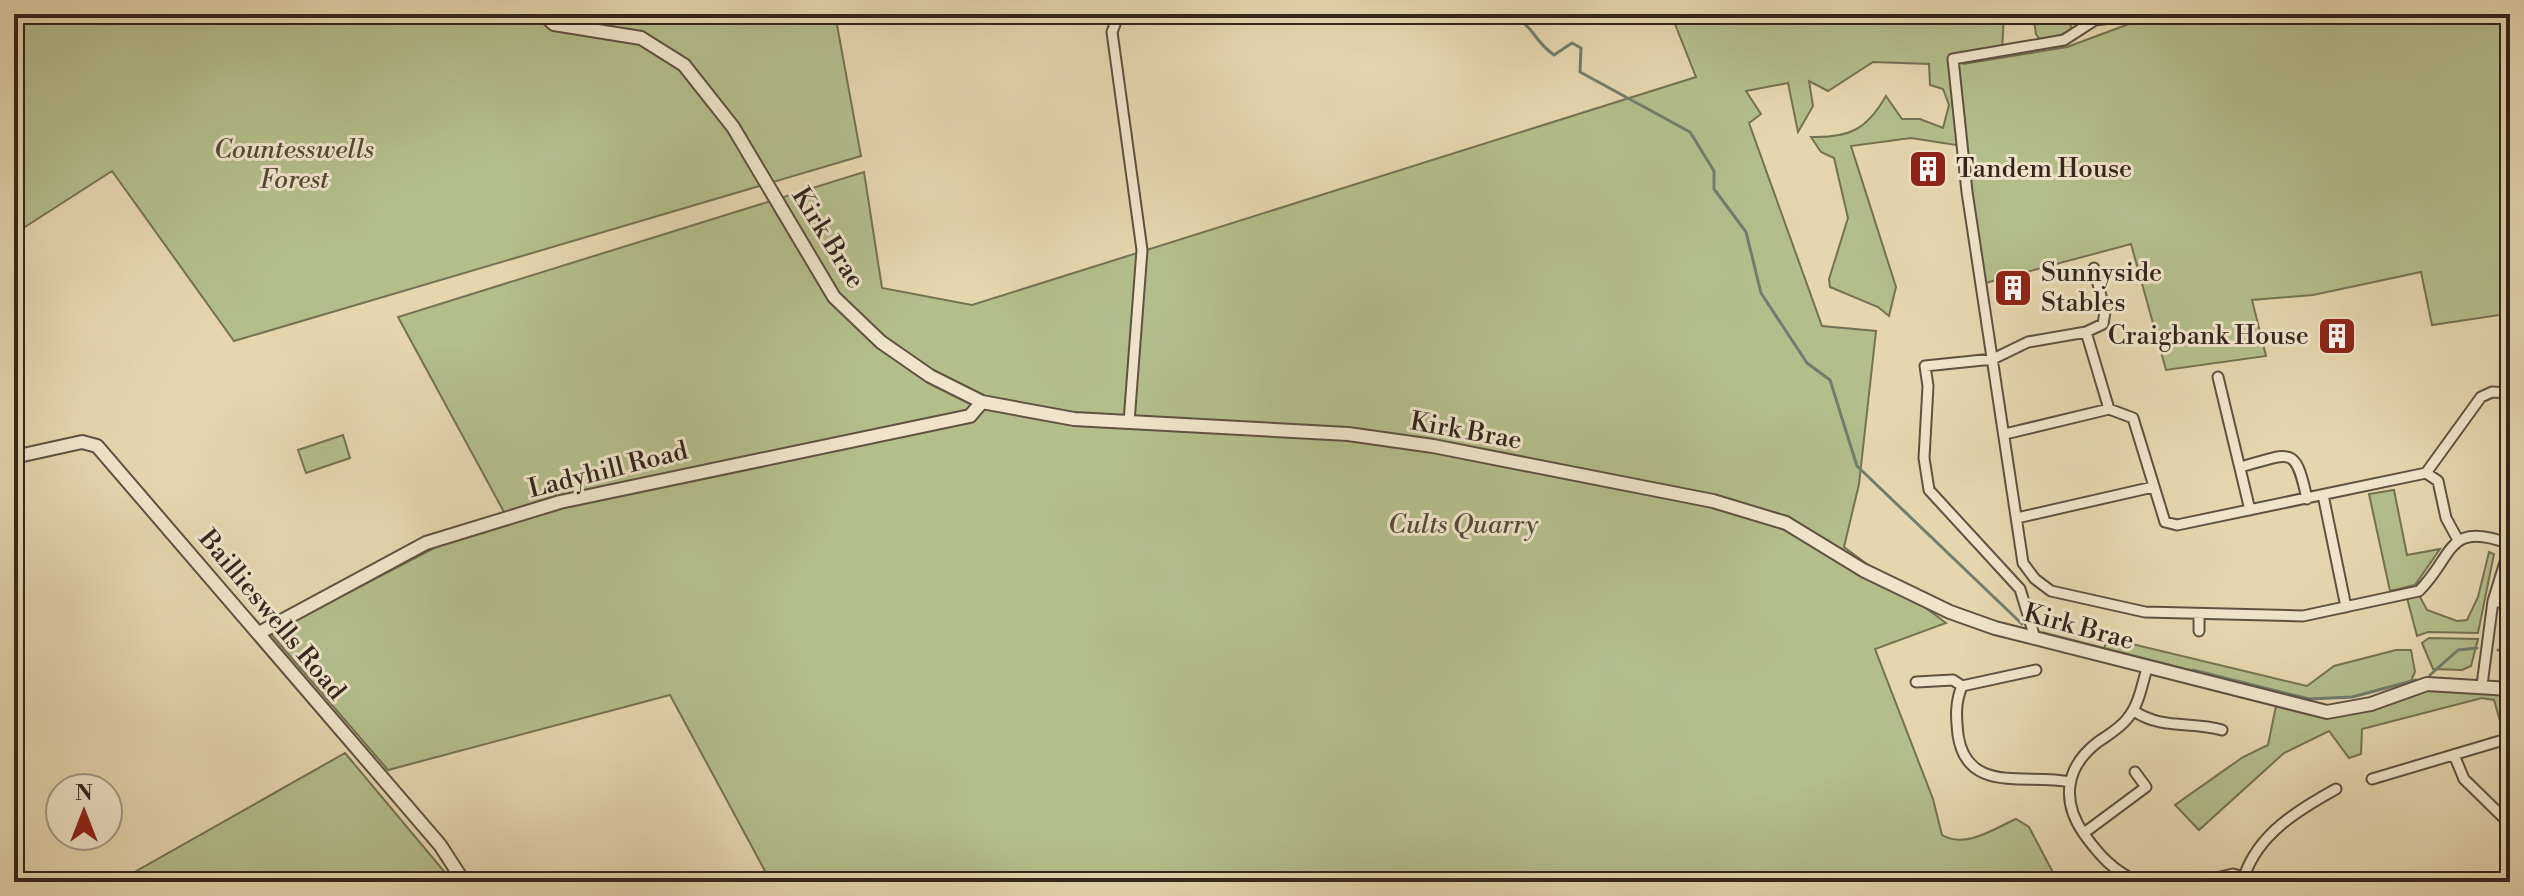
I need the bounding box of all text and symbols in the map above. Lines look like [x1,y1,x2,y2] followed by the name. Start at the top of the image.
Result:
[214,134,374,196] park label: Countesswells Forest
[1907,148,1949,190] building icon: Tandem House
[1956,153,2132,185] place label: Tandem House
[784,182,872,294] street label: Kirk Brae
[2041,257,2162,319] place label: Sunnyside Stables
[1992,267,2034,309] building icon: Sunnyside Stables
[2316,315,2358,357] building icon: Craigbank House
[2108,320,2309,352] place label: Craigbank House
[1408,405,1524,457] street label: Kirk Brae
[525,435,691,505] street label: Ladyhill Road
[1388,509,1538,541] park label: Cults Quarry
[191,523,353,707] street label: Baillieswells Road
[2020,597,2138,657] street label: Kirk Brae
[44,772,124,852] north arrow
[75,780,93,807] text: N

